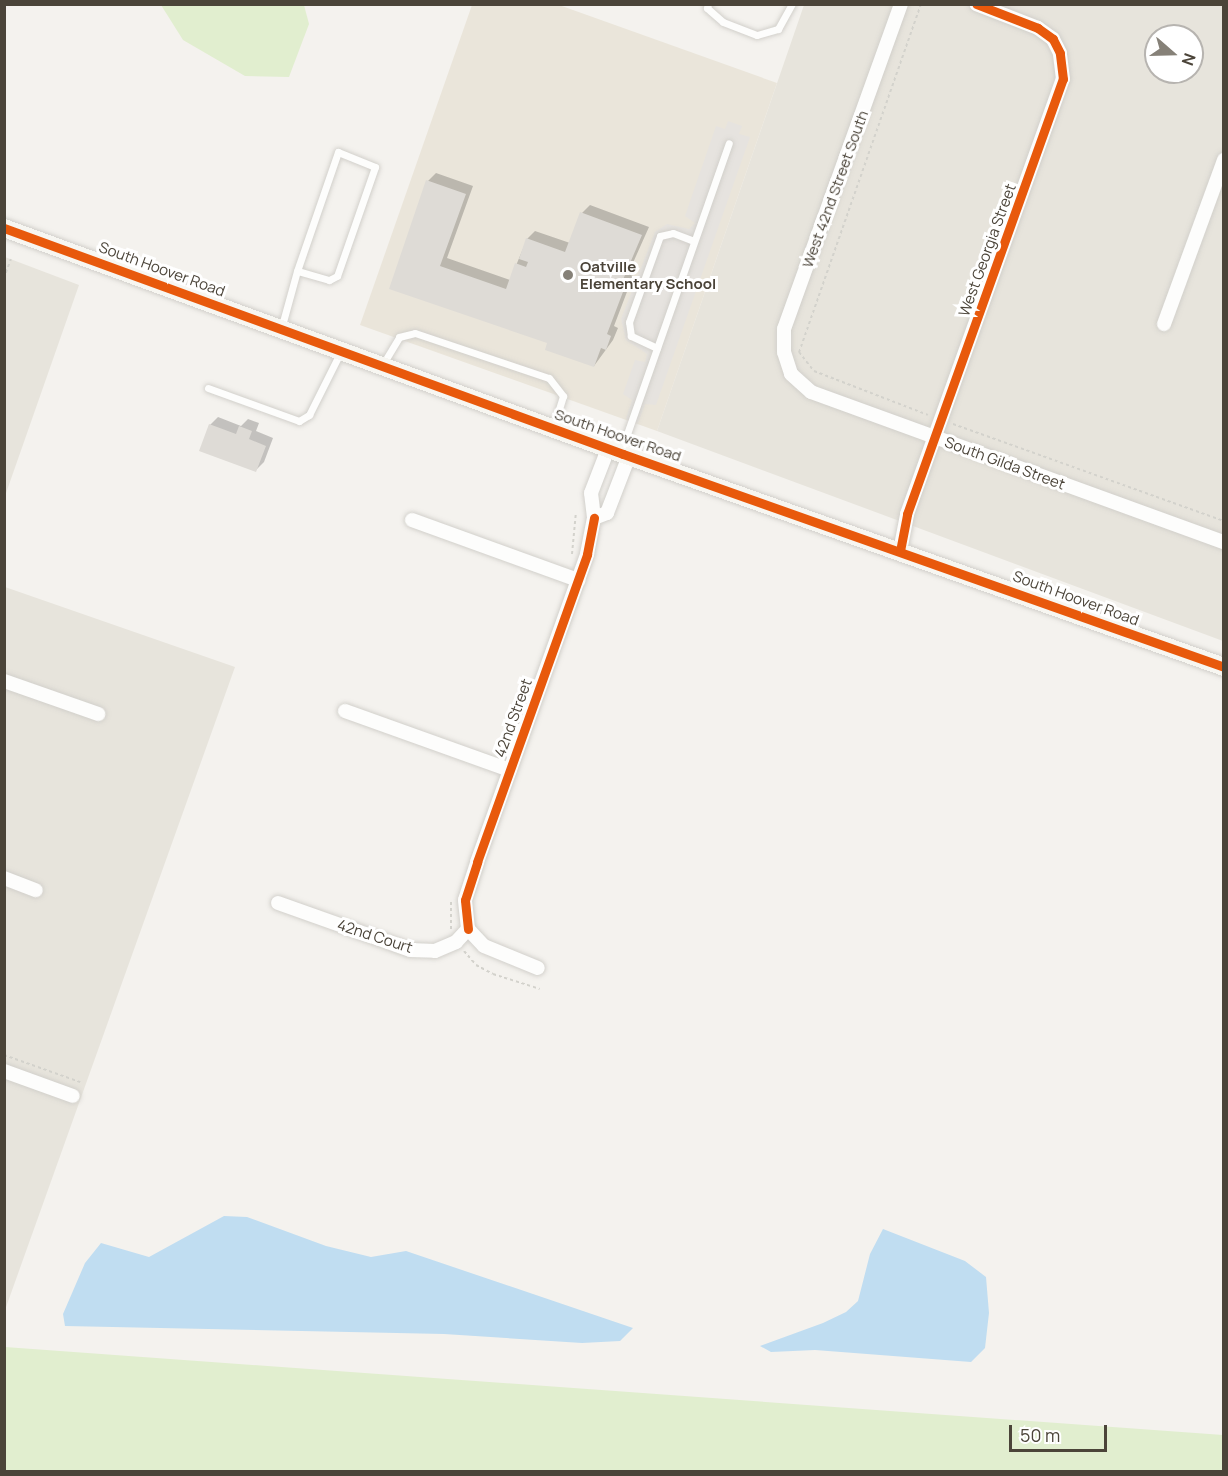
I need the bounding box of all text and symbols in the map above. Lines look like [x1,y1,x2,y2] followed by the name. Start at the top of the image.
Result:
[1144,24,1204,84] north arrow
[1177,50,1201,69] text: N
[798,108,872,270] street label: West 42nd Street South
[955,181,1019,319] street label: West Georgia Street
[97,238,227,300] street label: South Hoover Road
[580,257,716,292] place label: Oatville Elementary School
[561,268,575,282] marker: Oatville Elementary School
[552,405,684,465] street label: South Hoover Road
[942,433,1068,493] street label: South Gilda Street
[1011,567,1141,629] street label: South Hoover Road
[490,676,536,760] street label: 42nd Street
[335,915,415,957] street label: 42nd Court
[1012,1413,1110,1451] scale bar
[1020,1423,1060,1447] text: 50 m

